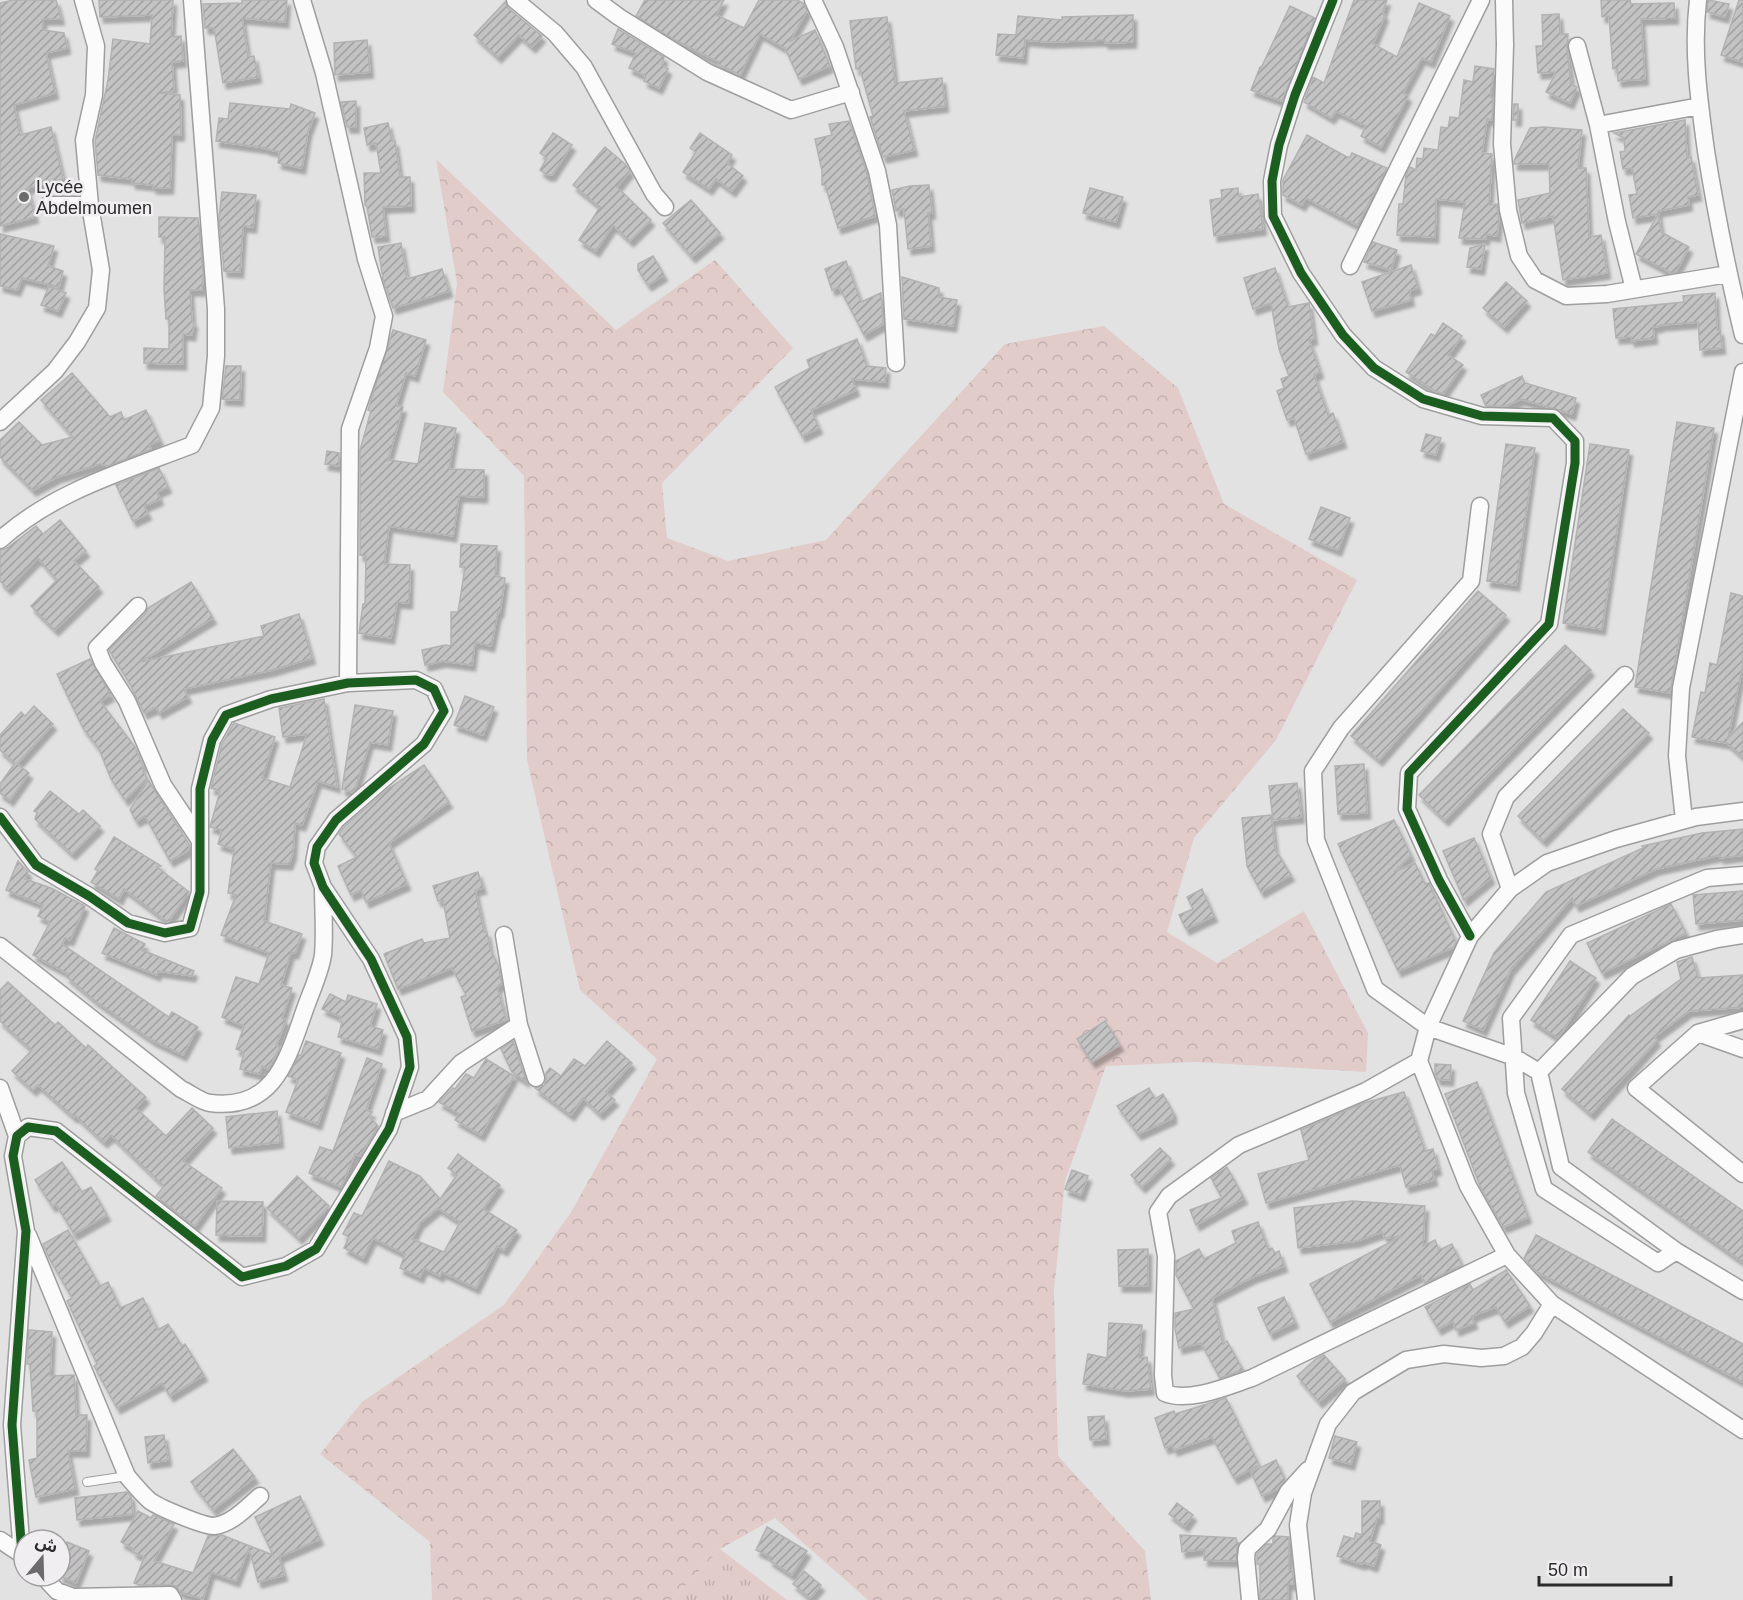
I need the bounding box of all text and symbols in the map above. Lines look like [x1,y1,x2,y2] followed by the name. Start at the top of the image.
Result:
[36,177,152,218] place label: Lycée Abdelmoumen
[17,190,31,204] marker: Lycée Abdelmoumen
[12,1528,72,1588] north arrow
[33,1533,60,1557] text: ش
[1539,1549,1671,1587] scale bar
[1548,1560,1588,1580] text: 50 m

